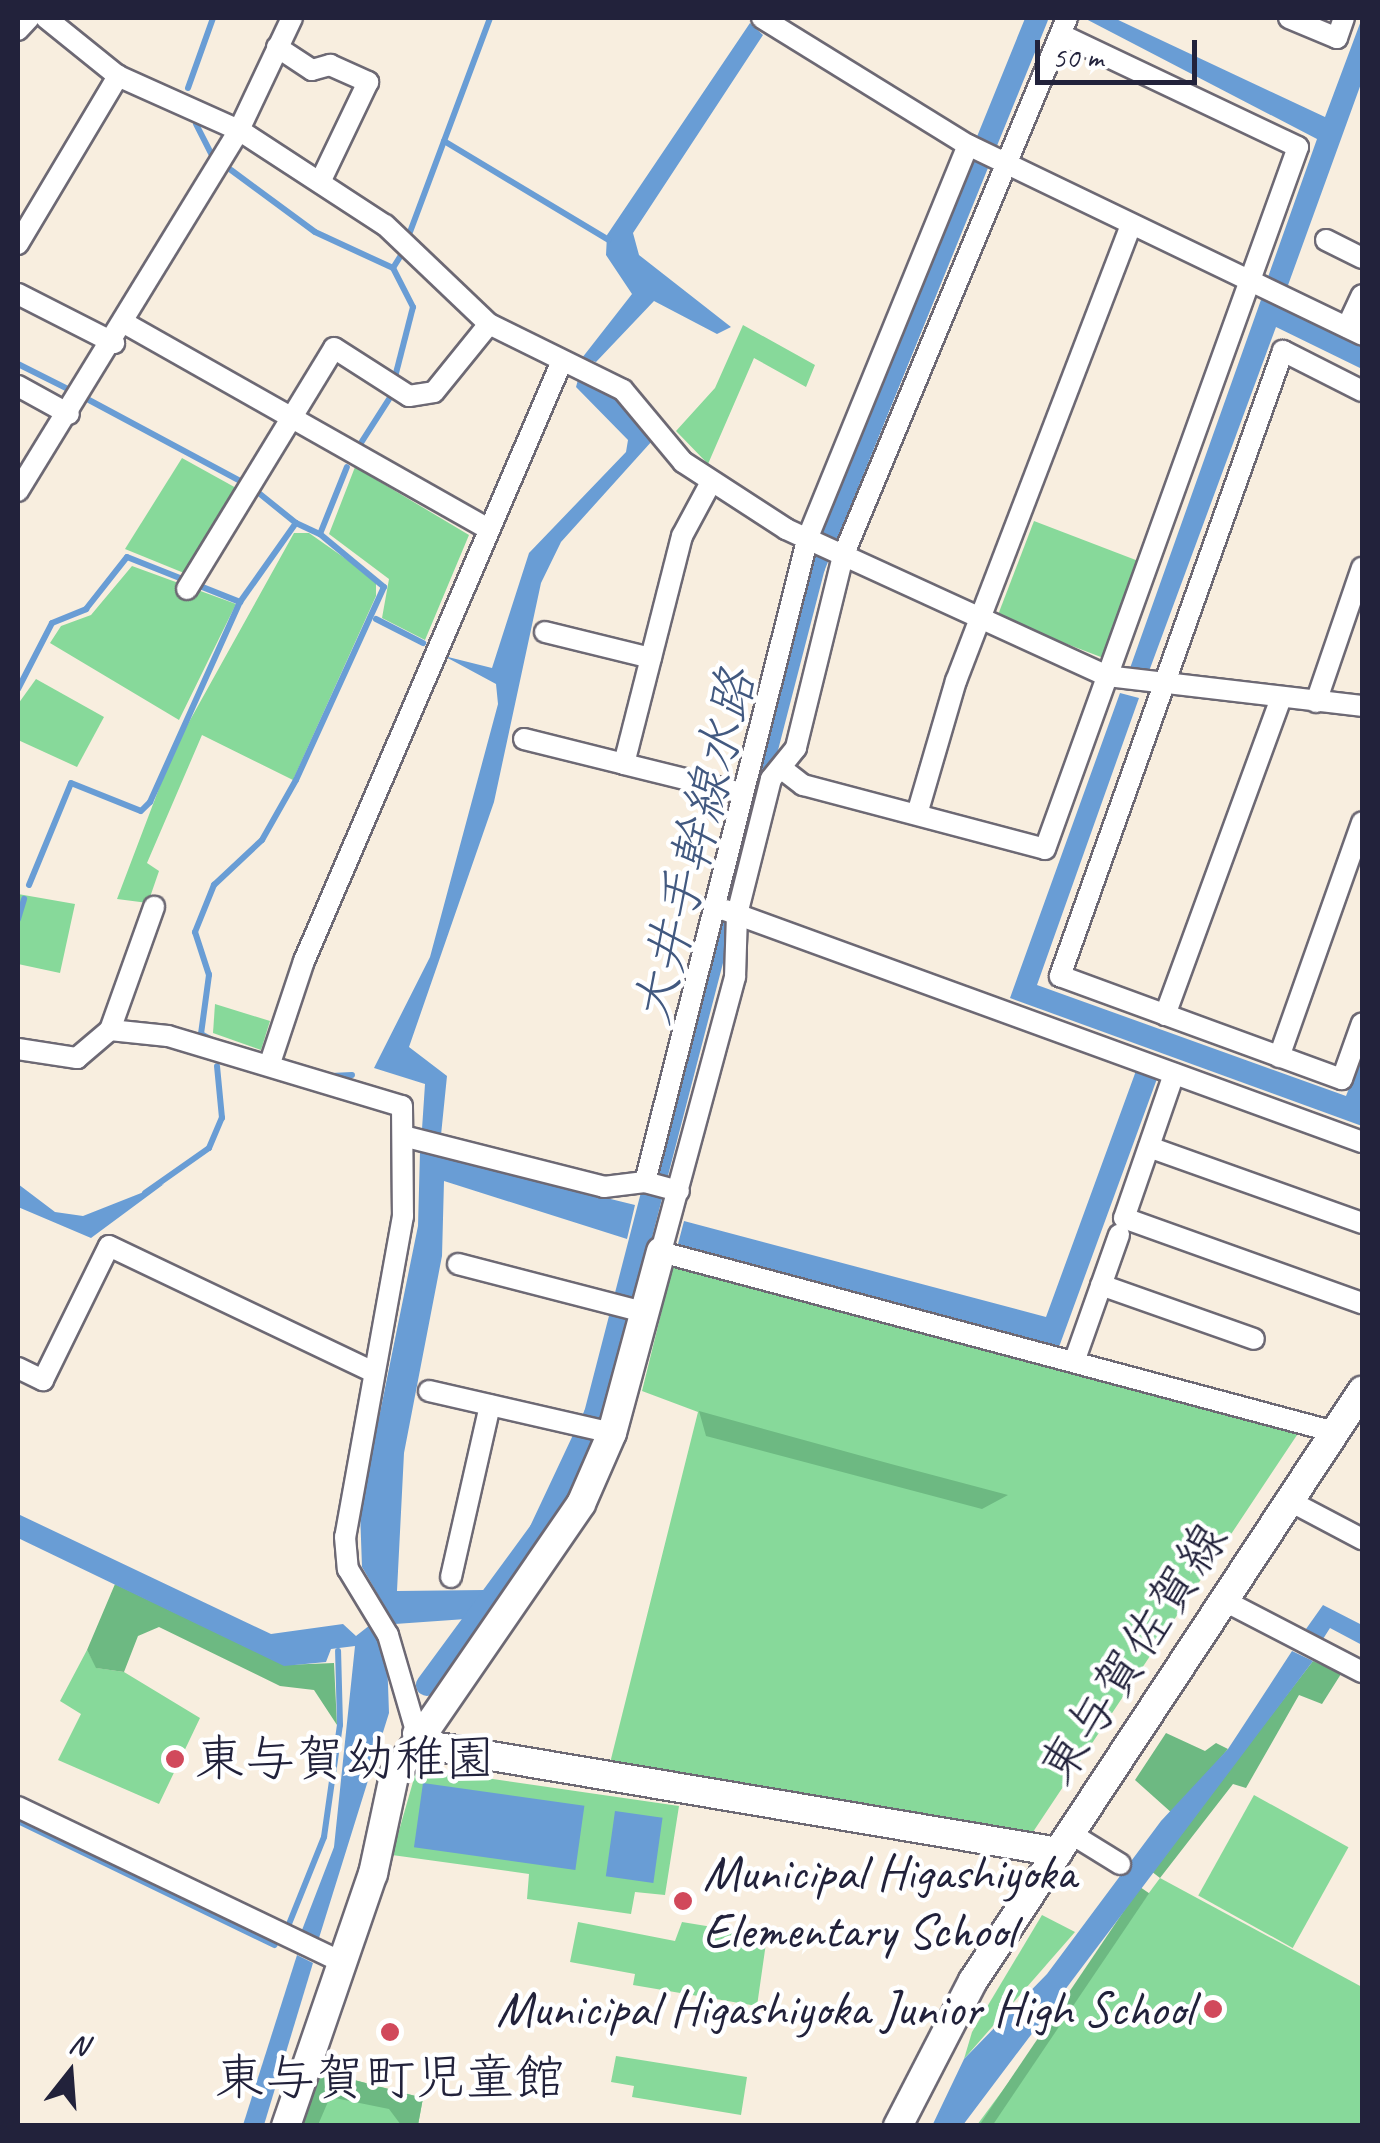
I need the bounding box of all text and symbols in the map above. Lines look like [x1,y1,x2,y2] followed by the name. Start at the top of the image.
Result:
[1040,20,1202,82] scale bar
[1052,38,1103,76] text: 50 m
[621,663,769,1031] water label: 大井手幹線水路
[1026,1511,1240,1795] street label: 東与賀佐賀線
[195,1729,495,1789] place label: 東与賀幼稚園
[164,1748,186,1770] marker: 東与賀幼稚園
[703,1842,1075,1960] place label: Municipal Higashiyoka Elementary School
[672,1890,694,1912] marker: Municipal Higashiyoka Elementary School
[499,1979,1193,2039] place label: Municipal Higashiyoka Junior High School
[1202,1998,1224,2020] marker: Municipal Higashiyoka Junior High School
[379,2021,401,2043] marker: 東与賀町児童館
[20,2023,120,2123] north arrow
[66,2025,92,2063] text: N
[215,2048,565,2108] place label: 東与賀町児童館

